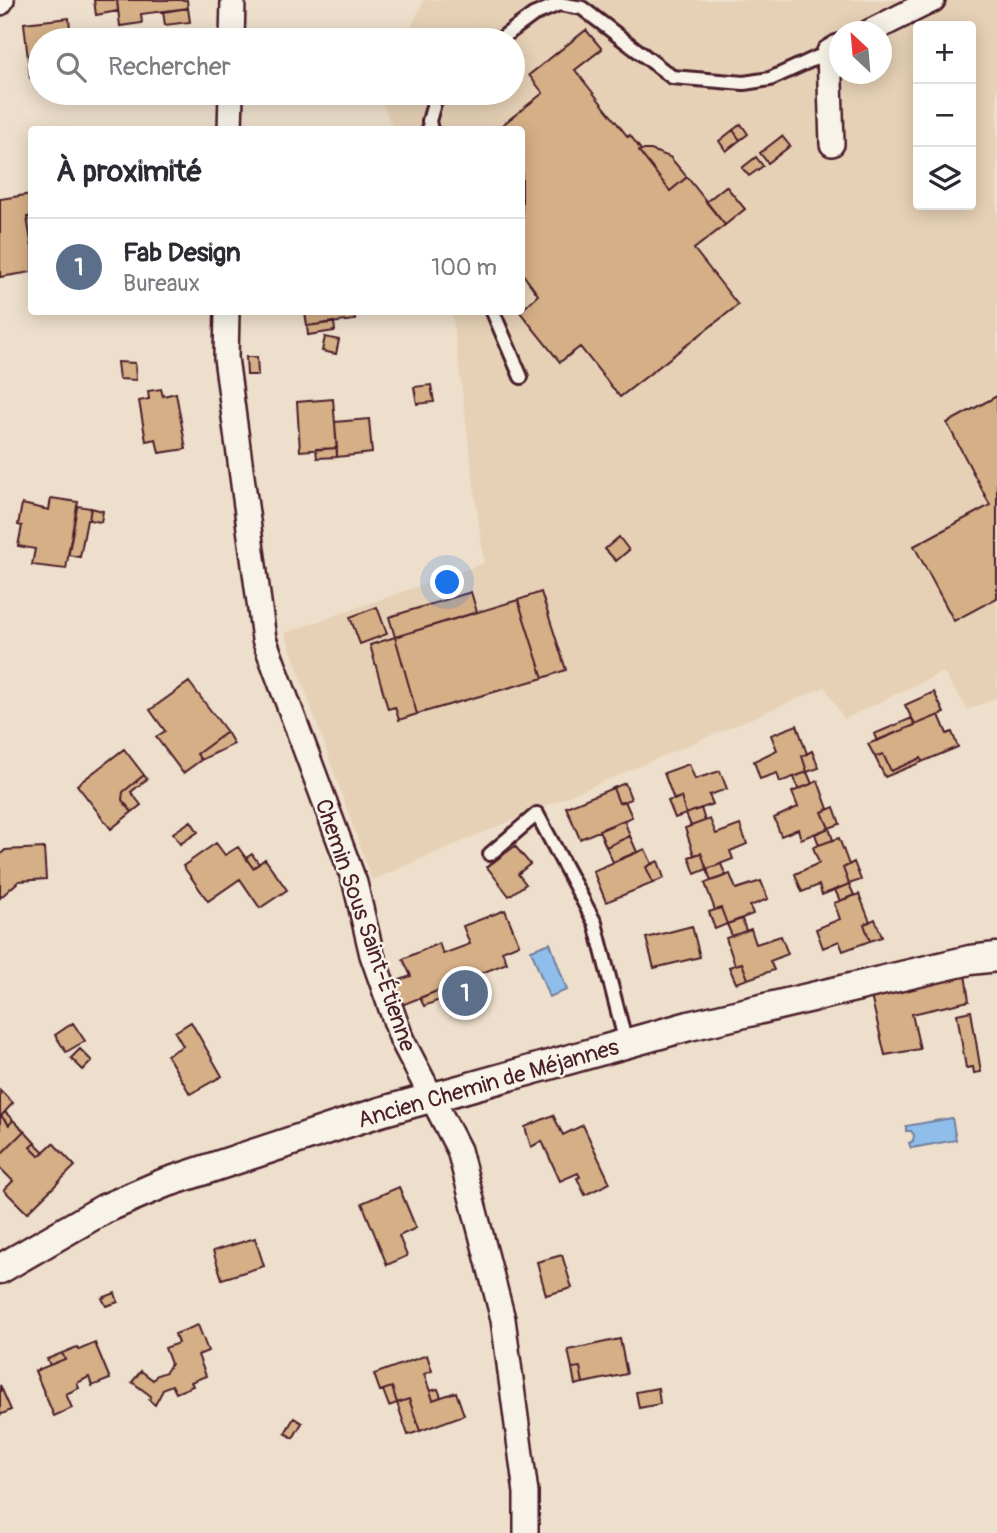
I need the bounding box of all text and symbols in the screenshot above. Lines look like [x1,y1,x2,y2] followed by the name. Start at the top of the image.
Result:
[829,21,892,84] north arrow
[913,21,976,210] map controls
[913,21,976,84] button: +
[28,28,525,105] search box
[52,48,90,86] icon: search
[108,51,231,83] text: Rechercher
[913,84,976,147] button: −
[913,147,976,210] button: layers
[56,153,202,190] text: À proximité
[123,237,241,269] text: Fab Design
[75,253,84,282] text: 1
[431,253,497,282] text: 100 m
[123,269,200,298] text: Bureaux
[430,565,464,599] your location
[309,795,423,1056] street label: Chemin Sous Saint-Étienne
[442,967,488,1019] pin: 1
[354,1032,622,1135] street label: Ancien Chemin de Méjannes

